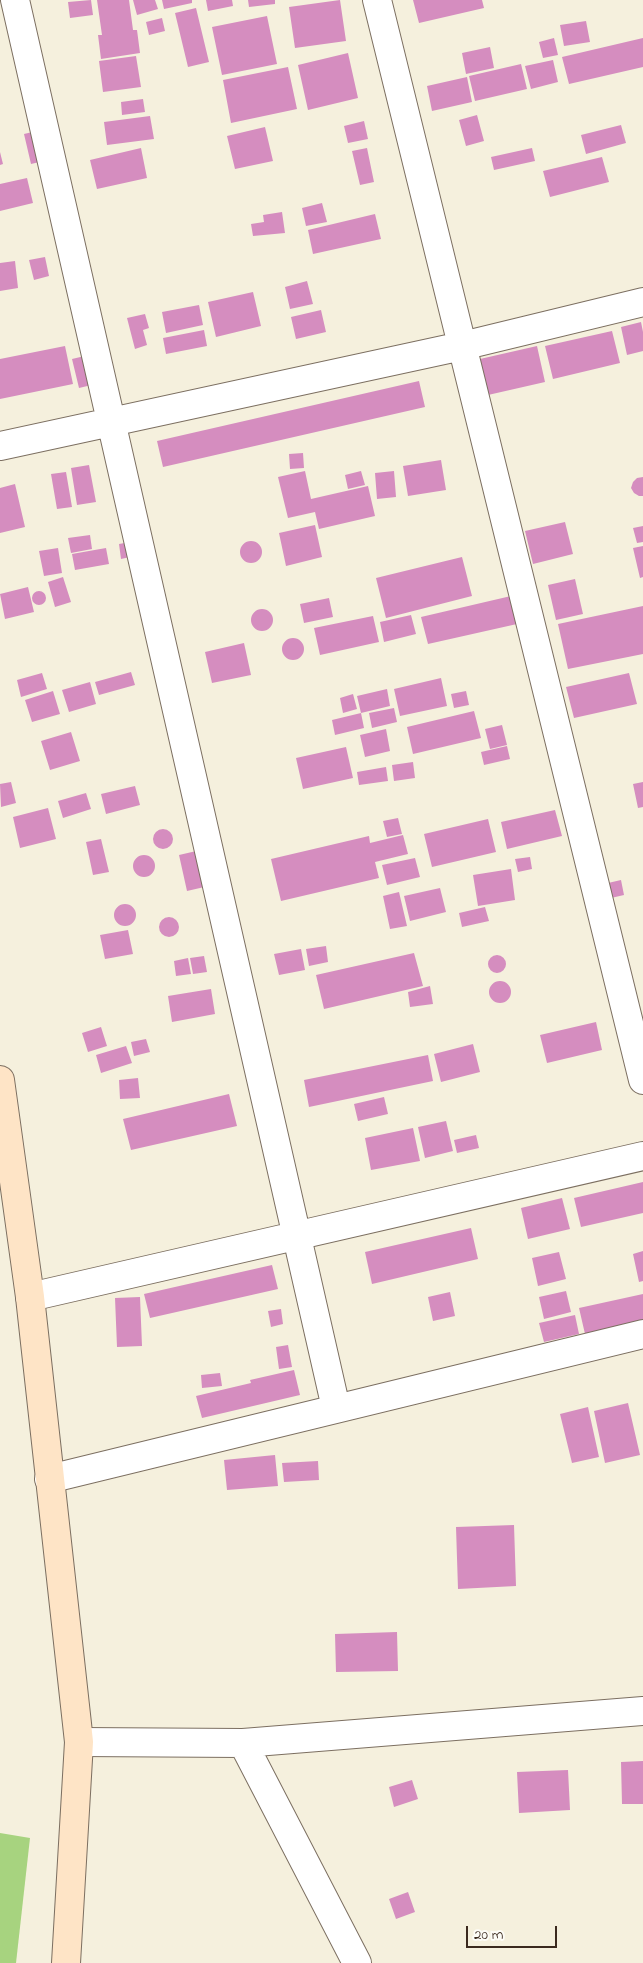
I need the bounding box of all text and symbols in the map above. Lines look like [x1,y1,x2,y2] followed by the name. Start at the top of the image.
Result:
[468,1916,559,1948] scale bar
[474,1924,503,1946] text: 20 m

